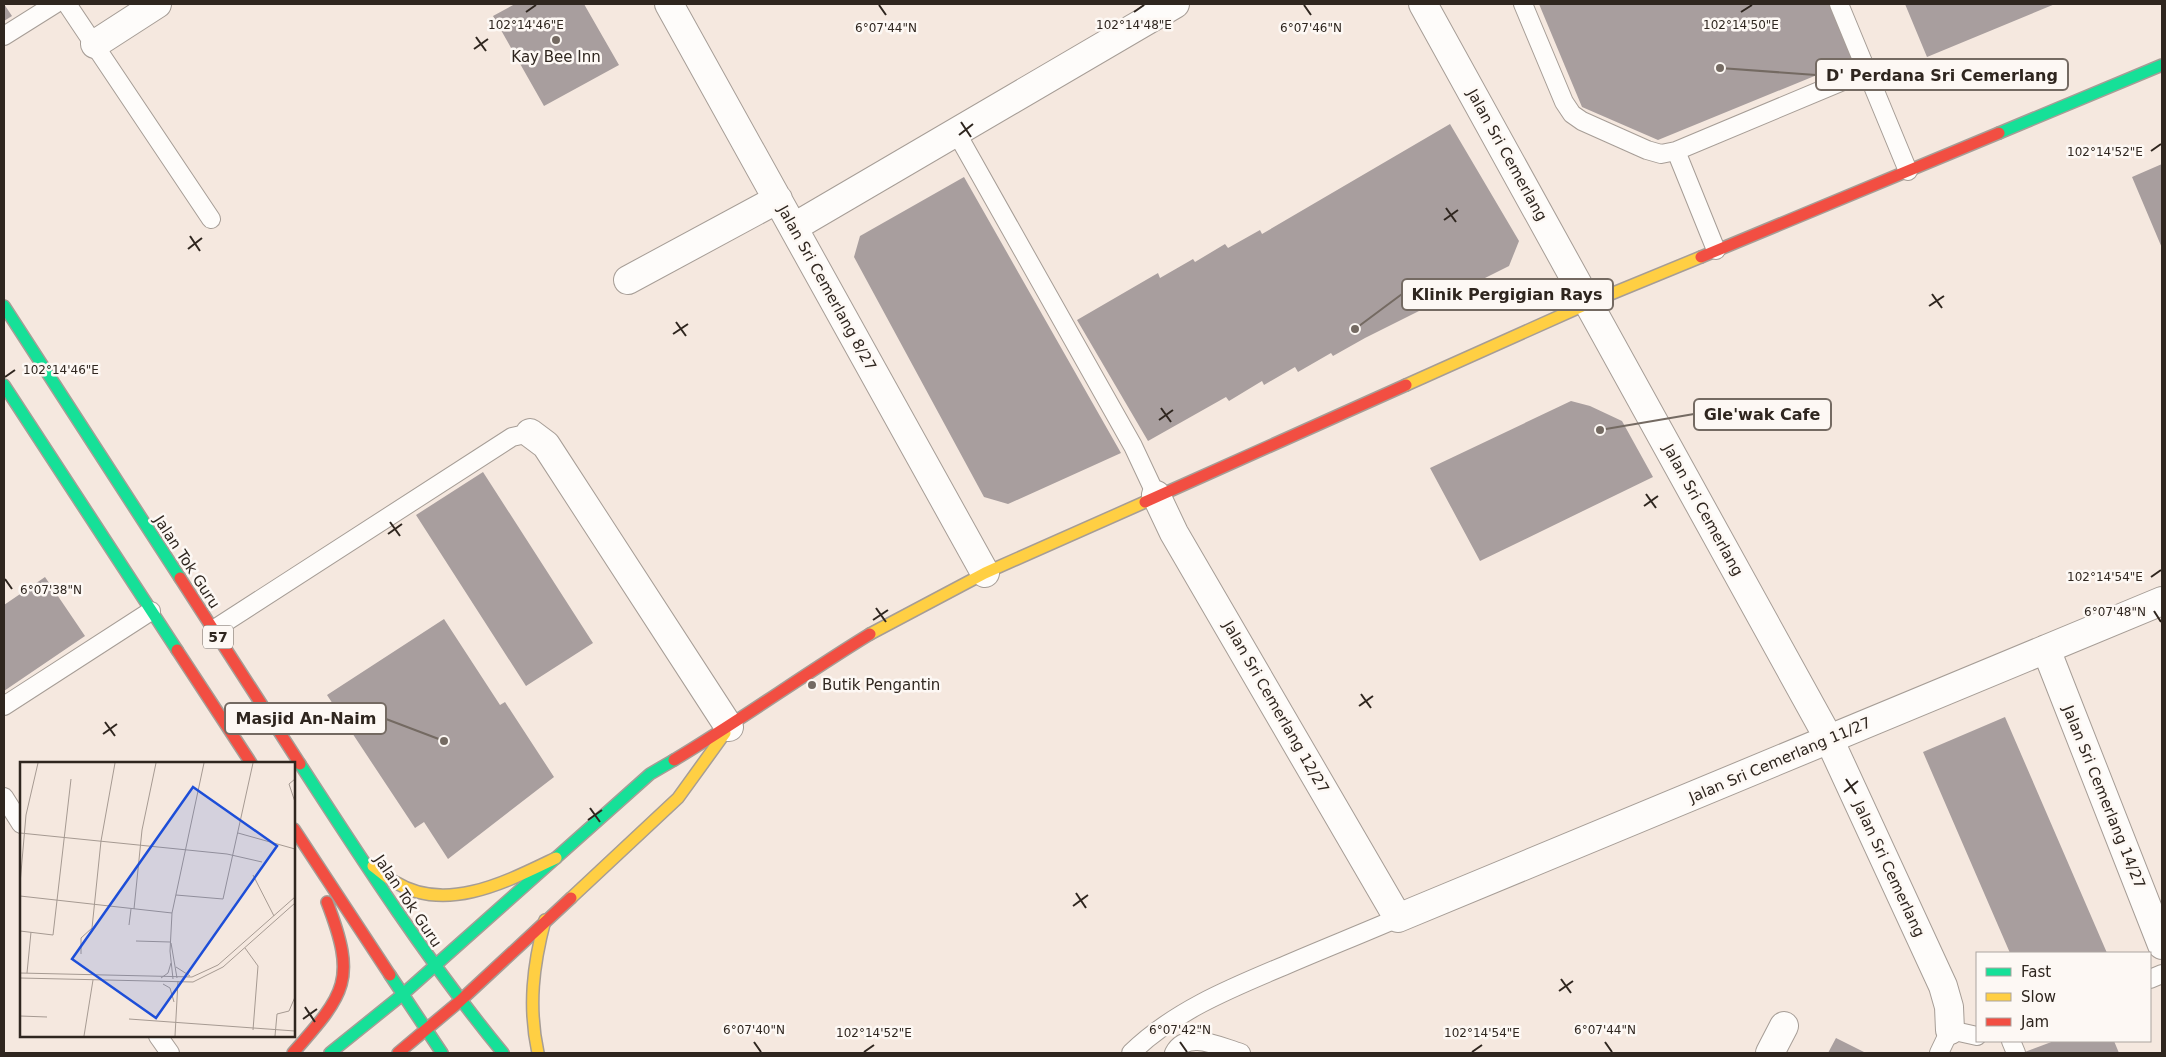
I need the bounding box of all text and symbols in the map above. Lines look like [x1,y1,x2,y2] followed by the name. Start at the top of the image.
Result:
[488,18,564,32] text: 102°14'46"E
[1096,18,1172,32] text: 102°14'48"E
[1703,18,1779,32] text: 102°14'50"E
[855,21,917,35] text: 6°07'44"N
[1280,21,1342,35] text: 6°07'46"N
[550,34,562,46] marker: Kay Bee Inn
[511,48,601,66] place label: Kay Bee Inn
[1816,59,2068,90] callout: D' Perdana Sri Cemerlang
[1826,66,2058,85] text: D' Perdana Sri Cemerlang
[1463,85,1551,224] street label: Jalan Sri Cemerlang
[2067,145,2143,159] text: 102°14'52"E
[773,201,880,374] street label: Jalan Sri Cemerlang 8/27
[1402,279,1613,310] callout: Klinik Pergigian Rays
[1411,285,1603,304] text: Klinik Pergigian Rays
[23,363,99,377] text: 102°14'46"E
[1694,399,1831,430] callout: Gle'wak Cafe
[1704,405,1820,424] text: Gle'wak Cafe
[1659,440,1747,579] street label: Jalan Sri Cemerlang
[150,511,224,612] street label: Jalan Tok Guru
[2067,570,2143,584] text: 102°14'54"E
[20,583,82,597] text: 6°07'38"N
[2084,605,2146,619] text: 6°07'48"N
[1219,617,1333,796] street label: Jalan Sri Cemerlang 12/27
[203,626,233,649] road number: 57
[822,676,940,694] place label: Butik Pengantin
[806,679,818,691] marker: Butik Pengantin
[2059,702,2149,891] street label: Jalan Sri Cemerlang 14/27
[225,703,386,734] callout: Masjid An-Naim
[236,709,377,728] text: Masjid An-Naim
[1685,713,1874,807] street label: Jalan Sri Cemerlang 11/27
[20,762,295,1037] inset map
[1849,797,1928,940] street label: Jalan Sri Cemerlang
[370,851,445,951] street label: Jalan Tok Guru
[1976,952,2151,1042] legend
[2021,963,2051,981] text: Fast
[2021,988,2056,1006] text: Slow
[2020,1013,2049,1031] text: Jam
[723,1023,785,1037] text: 6°07'40"N
[1149,1023,1211,1037] text: 6°07'42"N
[1574,1023,1636,1037] text: 6°07'44"N
[836,1026,912,1040] text: 102°14'52"E
[1444,1026,1520,1040] text: 102°14'54"E

